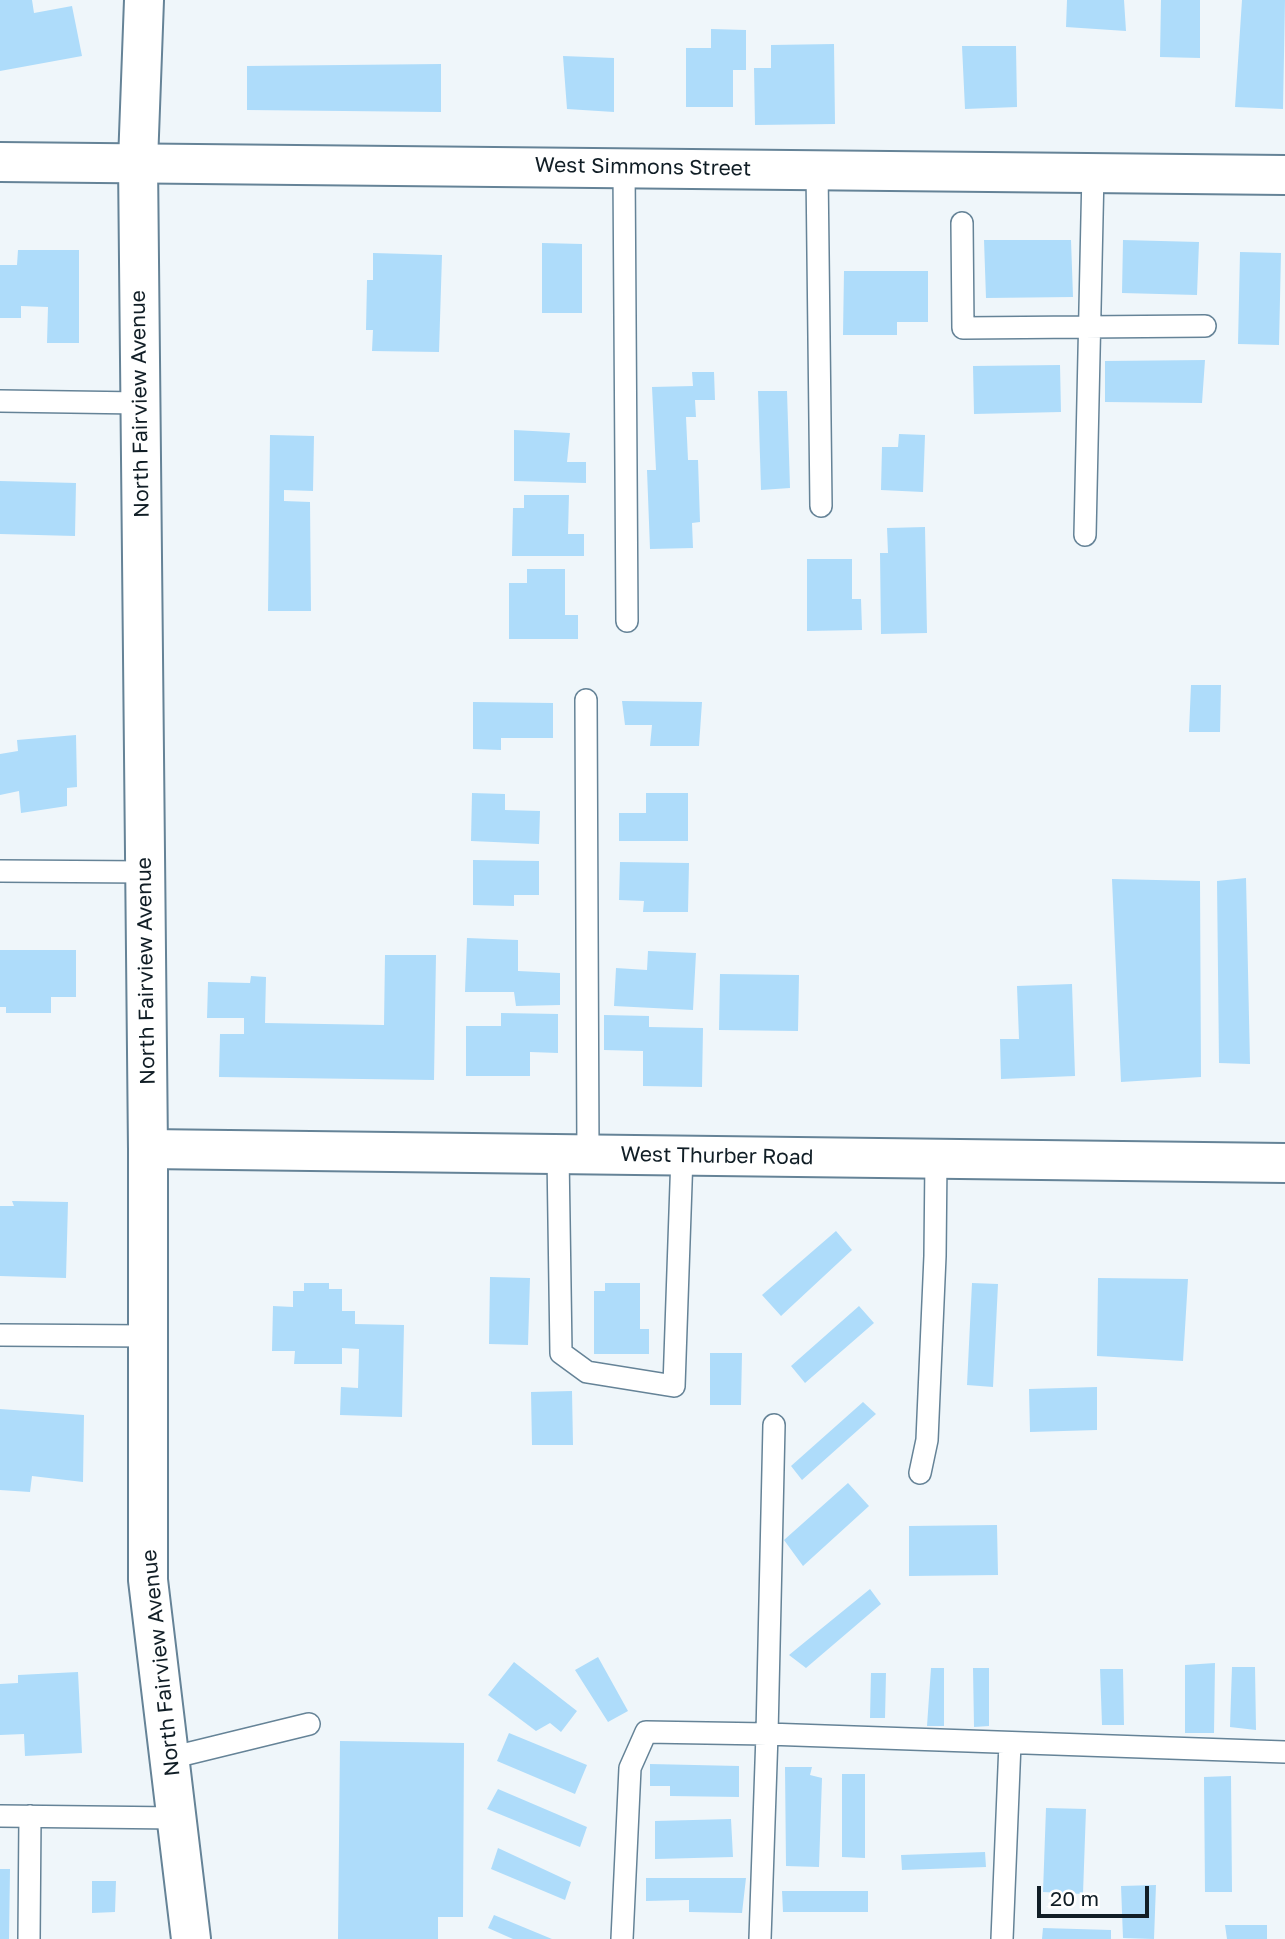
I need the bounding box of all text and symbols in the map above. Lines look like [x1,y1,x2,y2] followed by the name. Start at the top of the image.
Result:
[535,153,751,181] street label: West Simmons Street
[125,290,155,518] street label: North Fairview Avenue
[131,857,161,1085] street label: North Fairview Avenue
[620,1142,814,1170] street label: West Thurber Road
[137,1548,185,1778] street label: North Fairview Avenue
[1040,1872,1152,1916] scale bar
[1050,1885,1099,1911] text: 20 m

